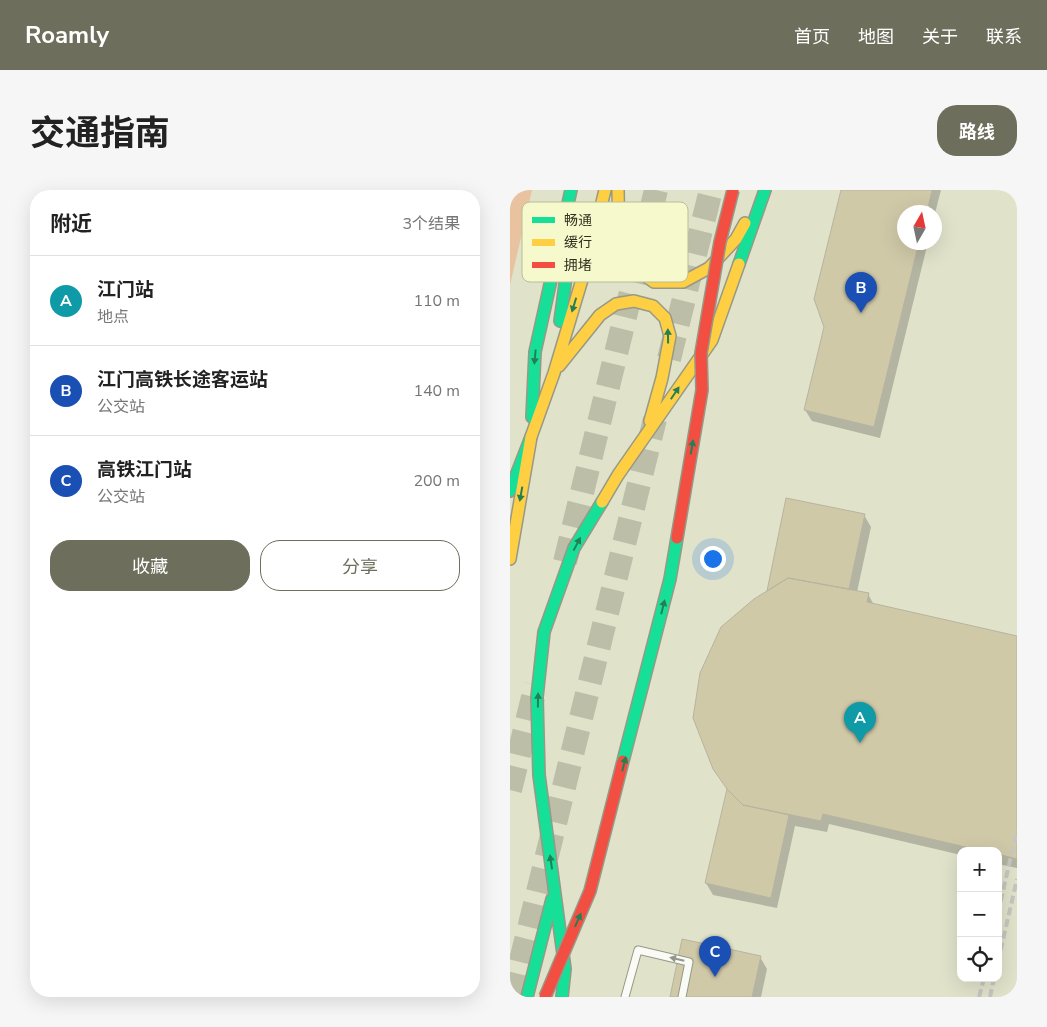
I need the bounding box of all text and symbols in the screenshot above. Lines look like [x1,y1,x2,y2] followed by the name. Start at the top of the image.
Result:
[25,19,109,51] text: Roamly
[794,25,830,49] text: 首页
[858,25,894,49] text: 地图
[922,25,958,49] text: 关于
[986,25,1022,49] text: 联系
[937,105,1017,156] button: 路线
[30,110,170,157] text: 交通指南
[522,202,688,282] legend
[897,205,942,250] north arrow
[50,210,92,238] text: 附近
[564,211,592,230] text: 畅通
[402,213,460,235] text: 3个结果
[564,233,592,252] text: 缓行
[564,256,592,275] text: 拥堵
[845,272,877,313] pin: B
[97,277,154,303] text: 江门站
[60,290,72,312] text: A
[413,290,460,312] text: 110 m
[570,297,578,312] one-way arrow
[97,306,129,328] text: 地点
[664,328,672,344] one-way arrow
[531,350,539,366] one-way arrow
[97,367,268,393] text: 江门高铁长途客运站
[60,380,72,402] text: B
[413,380,460,402] text: 140 m
[670,387,680,400] one-way arrow
[97,396,145,418] text: 公交站
[689,439,697,455] one-way arrow
[97,457,192,483] text: 高铁江门站
[61,470,71,492] text: C
[413,470,460,492] text: 200 m
[97,486,145,508] text: 公交站
[517,487,525,503] one-way arrow
[573,537,581,551] one-way arrow
[50,540,250,591] button: 收藏
[260,540,460,591] button: 分享
[700,546,726,572] your location
[659,599,667,614] one-way arrow
[534,692,542,708] one-way arrow
[844,702,876,743] pin: A
[620,757,628,772] one-way arrow
[957,847,1002,982] map controls
[957,847,1002,892] button: +
[547,853,555,869] one-way arrow
[957,892,1002,937] button: −
[574,913,582,927] one-way arrow
[699,936,731,977] pin: C
[957,937,1002,982] button: locate
[669,955,684,963] one-way arrow

